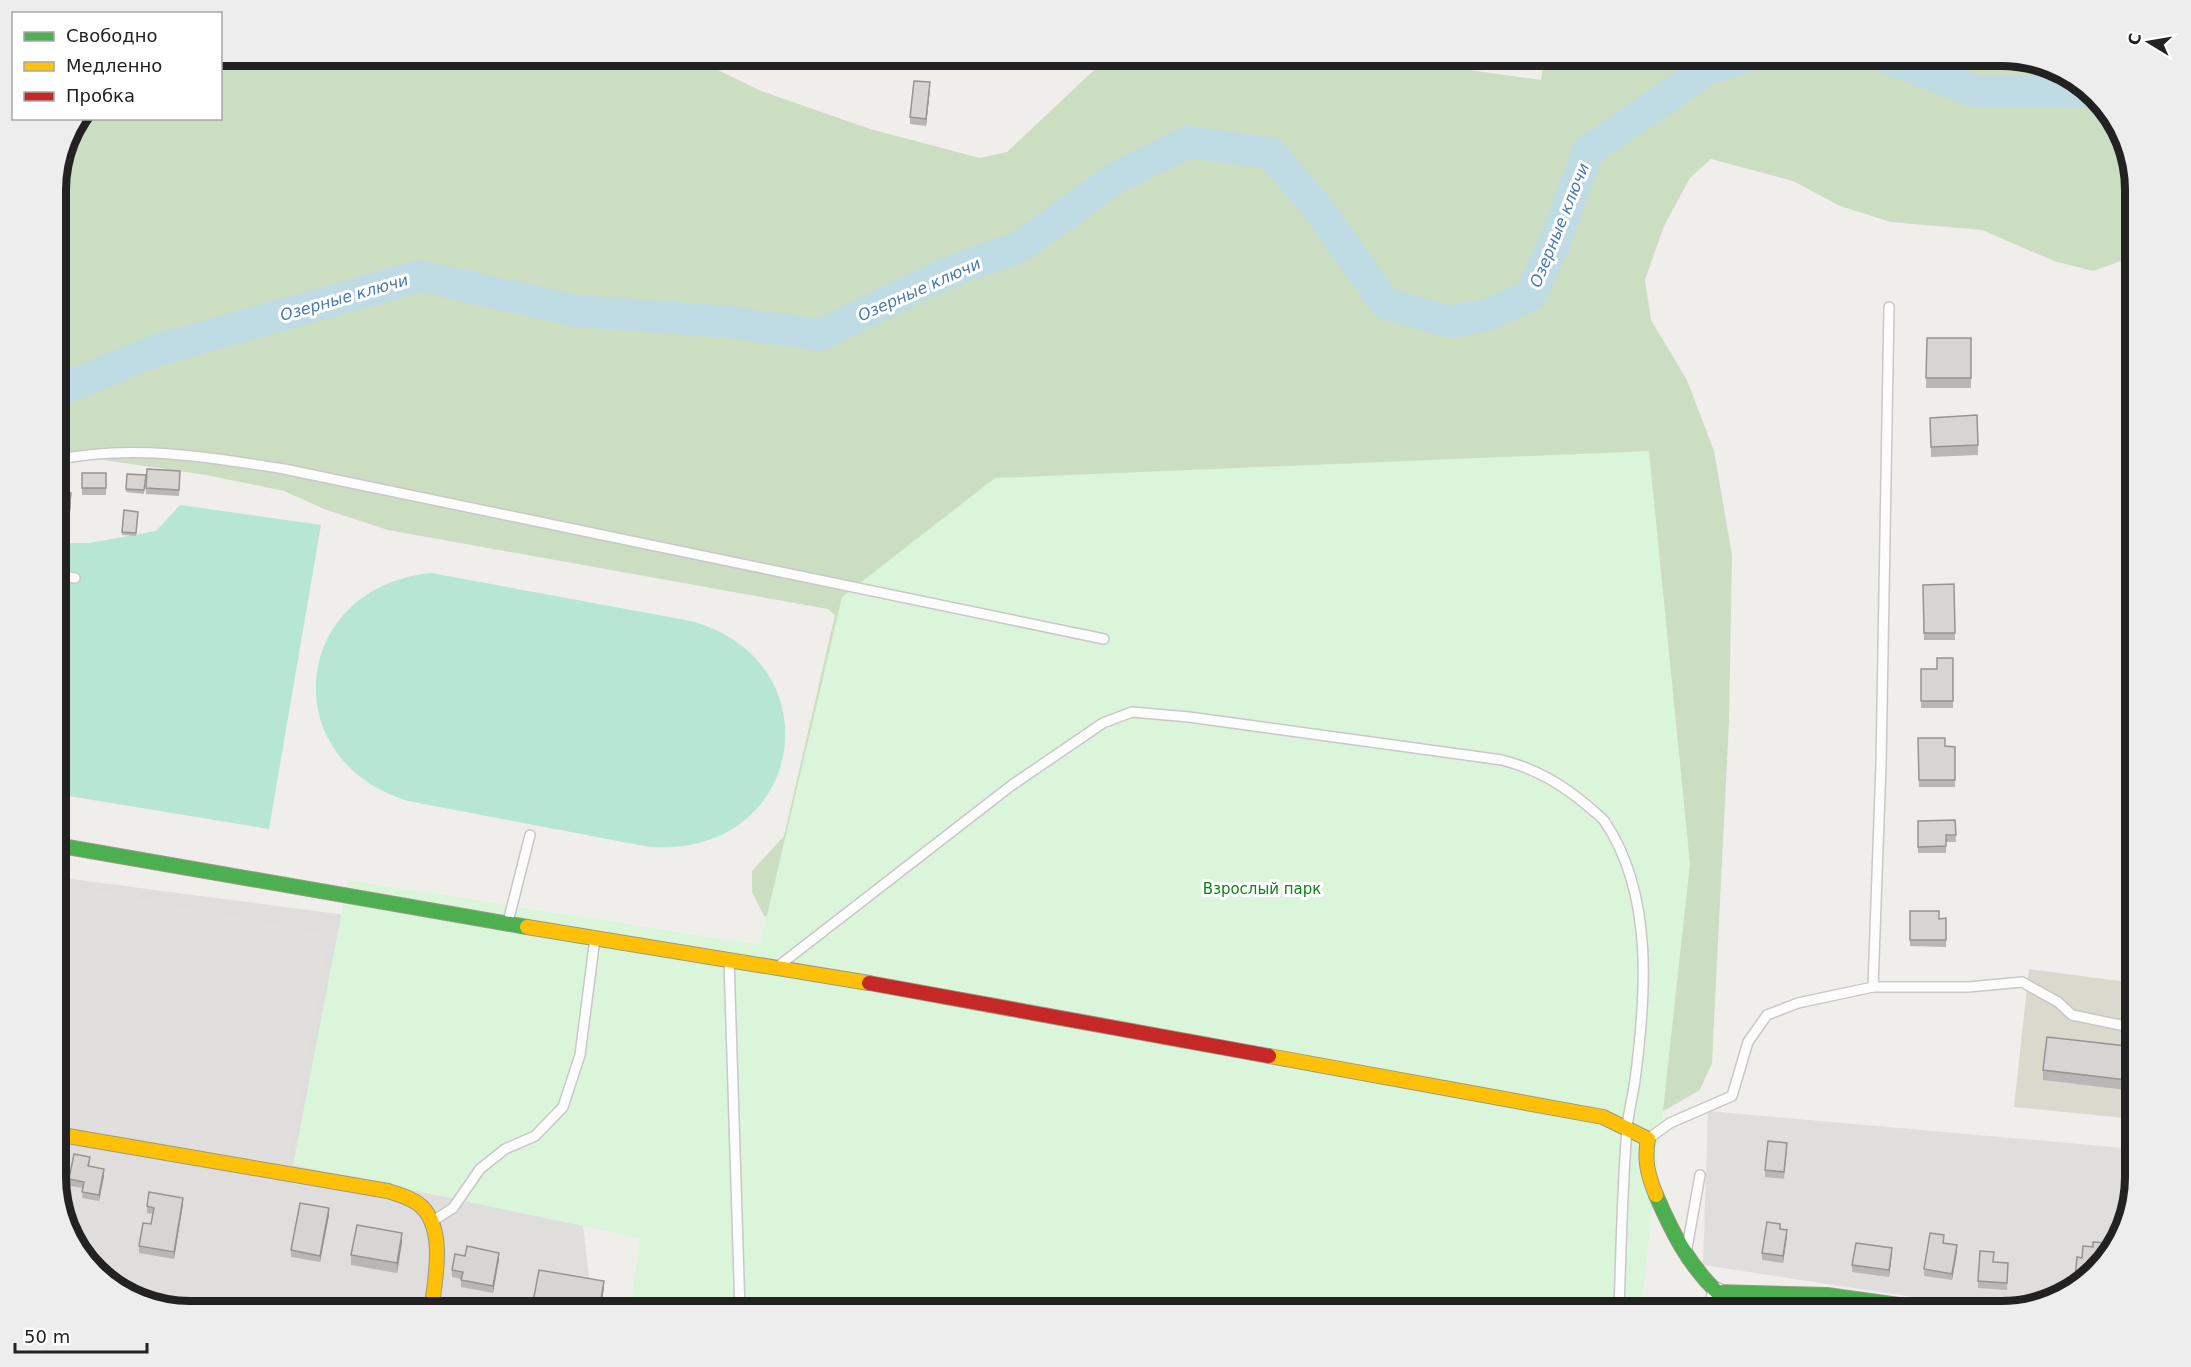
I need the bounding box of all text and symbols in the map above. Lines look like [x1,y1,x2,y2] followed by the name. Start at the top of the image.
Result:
[12,12,222,120] legend
[2119,12,2179,72] north arrow
[66,25,158,46] text: Свободно
[2124,32,2145,47] text: С
[66,55,162,76] text: Медленно
[66,85,135,106] text: Пробка
[1526,160,1593,290] water label: Озерные ключи
[855,254,984,325] water label: Озерные ключи
[278,270,410,325] water label: Озерные ключи
[1203,880,1321,898] park label: Взрослый парк
[15,1316,147,1354] scale bar
[24,1326,70,1347] text: 50 m

